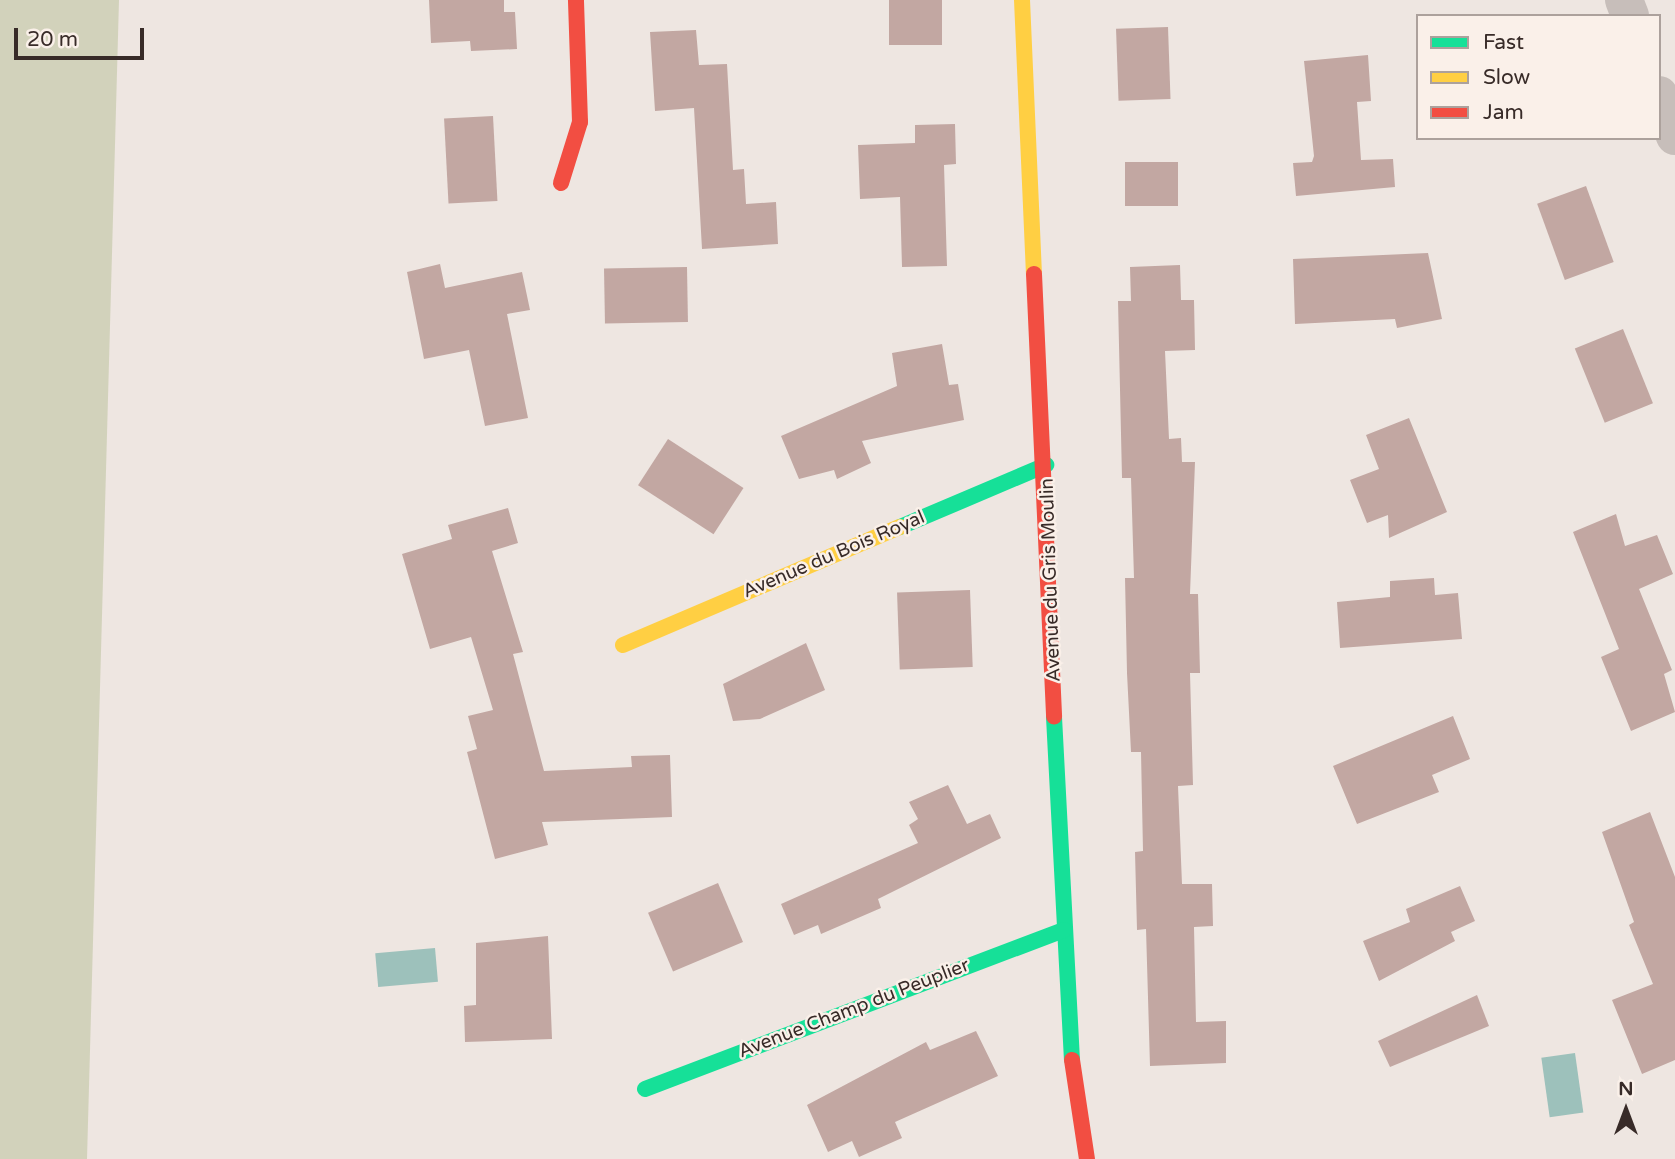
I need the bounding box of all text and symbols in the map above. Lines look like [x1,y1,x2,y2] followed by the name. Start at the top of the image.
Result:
[18,14,147,58] scale bar
[1416,14,1661,140] legend
[27,27,78,52] text: 20 m
[1483,30,1524,55] text: Fast
[1483,65,1530,90] text: Slow
[1483,100,1524,125] text: Jam
[1036,478,1066,682] street label: Avenue du Gris Moulin
[740,506,928,604] street label: Avenue du Bois Royal
[735,954,973,1064] street label: Avenue Champ du Peuplier
[1591,1075,1661,1145] north arrow
[1618,1078,1634,1100] text: N

